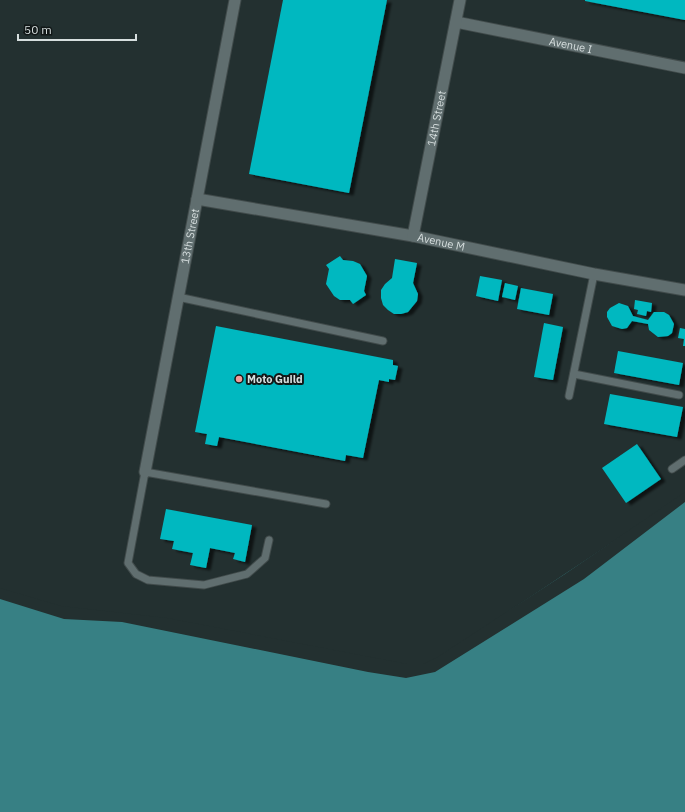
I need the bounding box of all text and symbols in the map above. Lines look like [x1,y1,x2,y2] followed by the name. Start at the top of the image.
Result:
[18,16,136,42] scale bar
[24,22,52,37] text: 50 m
[548,34,594,56] street label: Avenue I
[424,89,449,147] street label: 14th Street
[178,207,202,265] street label: 13th Street
[416,230,466,254] street label: Avenue M
[247,372,303,386] place label: Moto Guild
[234,374,244,384] marker: Moto Guild

